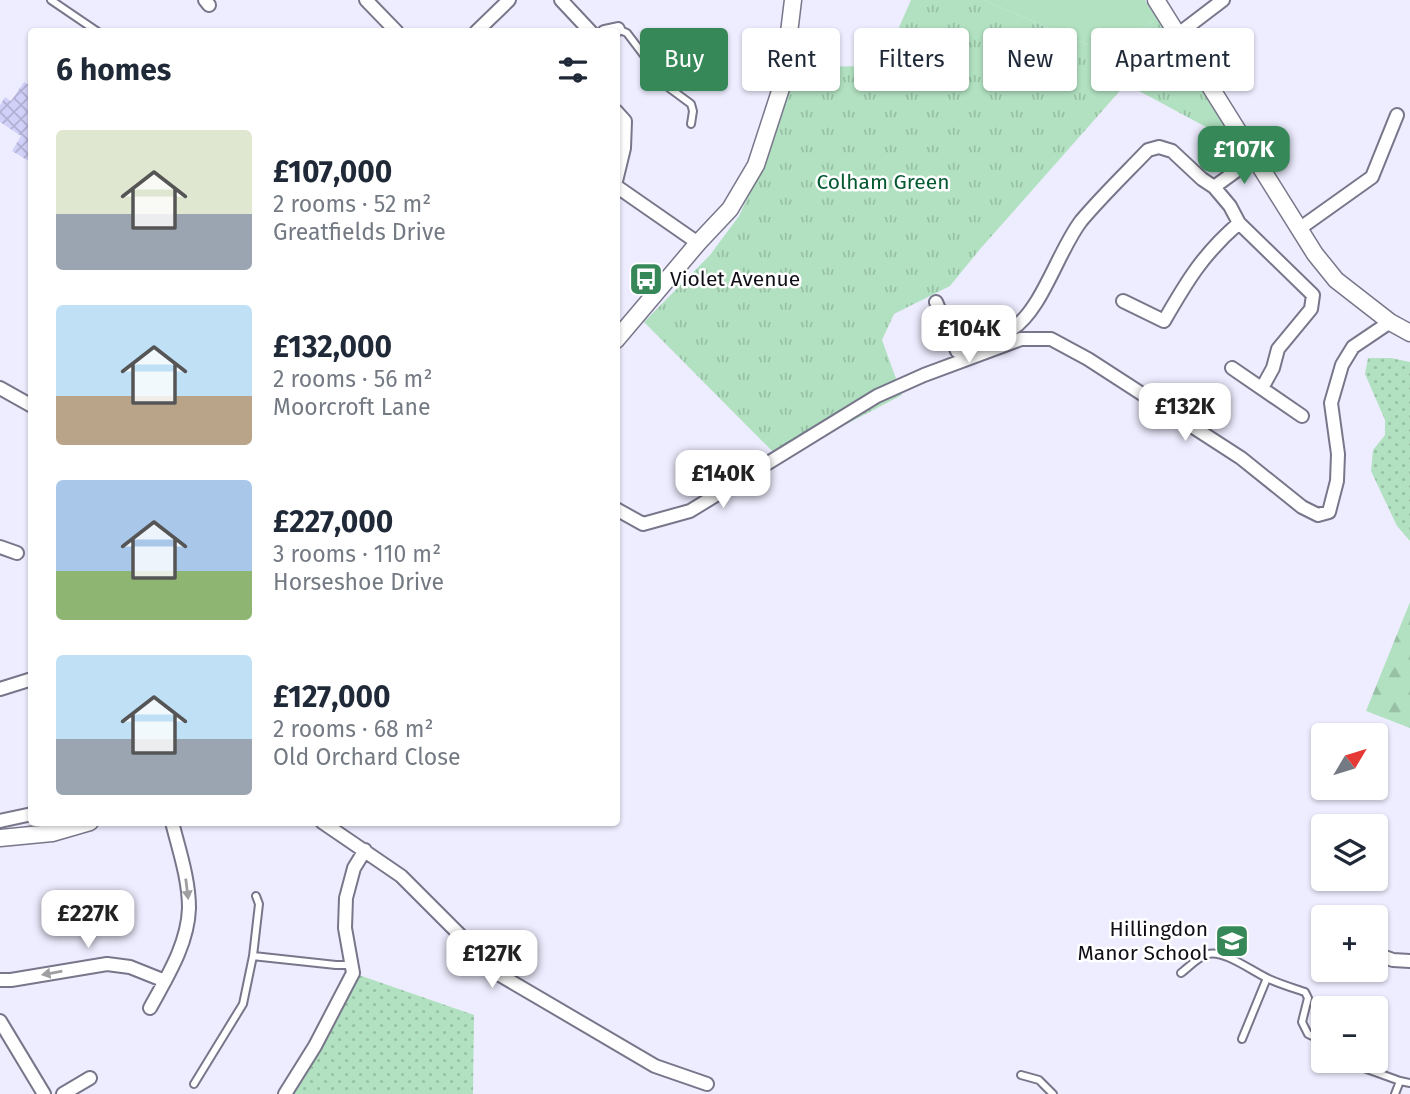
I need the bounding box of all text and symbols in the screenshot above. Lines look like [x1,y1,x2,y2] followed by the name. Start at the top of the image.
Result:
[640,28,728,91] chip: Buy
[742,28,840,91] chip: Rent
[854,28,969,91] chip: Filters
[983,28,1077,91] chip: New
[1091,28,1254,91] chip: Apartment
[554,51,592,89] icon: filters
[56,52,171,88] text: 6 homes
[1195,127,1293,186] pin: £107K
[1214,135,1274,163] text: £107K
[273,154,392,190] text: £107,000
[112,158,196,242] icon: home
[817,169,949,195] park label: Colham Green
[273,190,431,218] text: 2 rooms · 52 m²
[273,218,446,246] text: Greatfields Drive
[627,260,665,298] bus stop icon: Violet Avenue
[670,266,800,292] place label: Violet Avenue
[920,306,1018,365] pin: £104K
[937,314,1001,342] text: £104K
[273,329,392,365] text: £132,000
[112,333,196,417] icon: home
[273,365,432,393] text: 2 rooms · 56 m²
[1136,384,1234,443] pin: £132K
[1155,392,1215,420] text: £132K
[273,393,430,421] text: Moorcroft Lane
[674,450,772,510] pin: £140K
[691,459,755,487] text: £140K
[273,504,393,540] text: £227,000
[112,508,196,592] icon: home
[273,540,441,568] text: 3 rooms · 110 m²
[273,568,444,596] text: Horseshoe Drive
[273,679,391,715] text: £127,000
[112,683,196,767] icon: home
[273,715,434,743] text: 2 rooms · 68 m²
[1311,723,1388,800] north arrow
[1311,723,1388,1073] map controls
[273,743,461,771] text: Old Orchard Close
[1311,814,1388,891] button: layers
[181,878,192,900] one-way arrow
[39,890,137,950] pin: £227K
[57,899,119,927] text: £227K
[1311,905,1388,982] button: +
[1078,916,1208,966] place label: Hillingdon Manor School
[1213,922,1251,960] school or university icon: Hillingdon Manor School
[443,930,541,990] pin: £127K
[462,939,522,967] text: £127K
[41,968,63,979] one-way arrow
[1311,996,1388,1073] button: −

